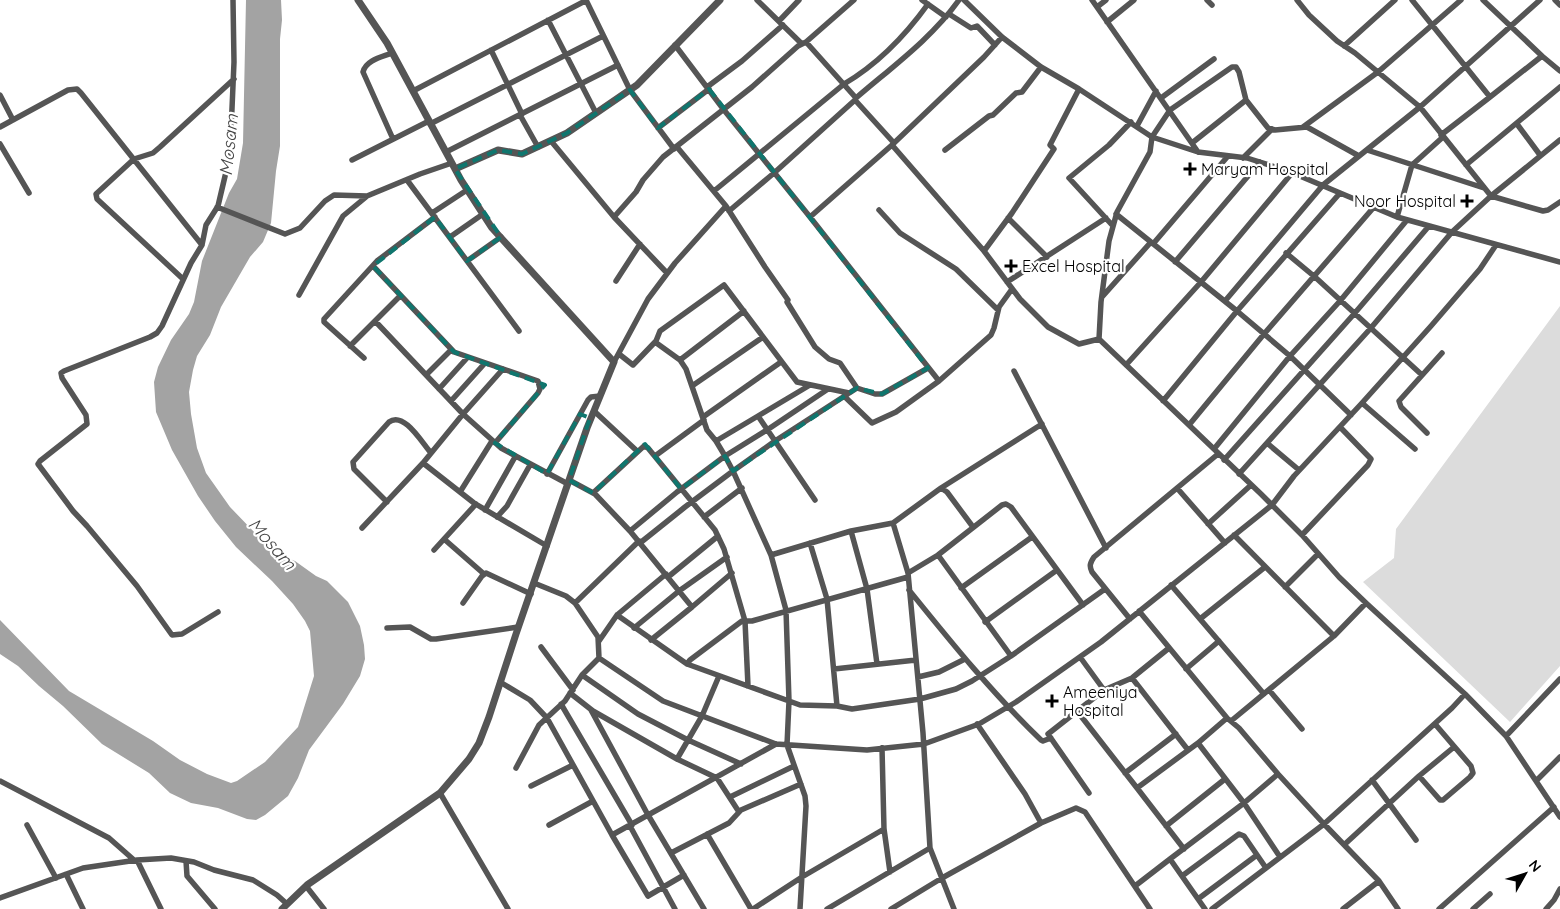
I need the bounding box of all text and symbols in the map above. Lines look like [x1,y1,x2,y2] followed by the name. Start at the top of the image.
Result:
[214,113,243,177] water label: Mosam
[1201,159,1328,179] place label: Maryam Hospital
[1183,162,1197,176] marker: Maryam Hospital
[1354,191,1456,211] place label: Noor Hospital
[1460,194,1474,208] marker: Noor Hospital
[1022,256,1125,276] place label: Excel Hospital
[1004,259,1018,273] marker: Excel Hospital
[243,513,302,575] water label: Mosam
[1063,682,1137,720] place label: Ameeniya Hospital
[1045,694,1059,708] marker: Ameeniya Hospital
[1500,849,1550,899] north arrow
[1525,856,1545,875] text: N

